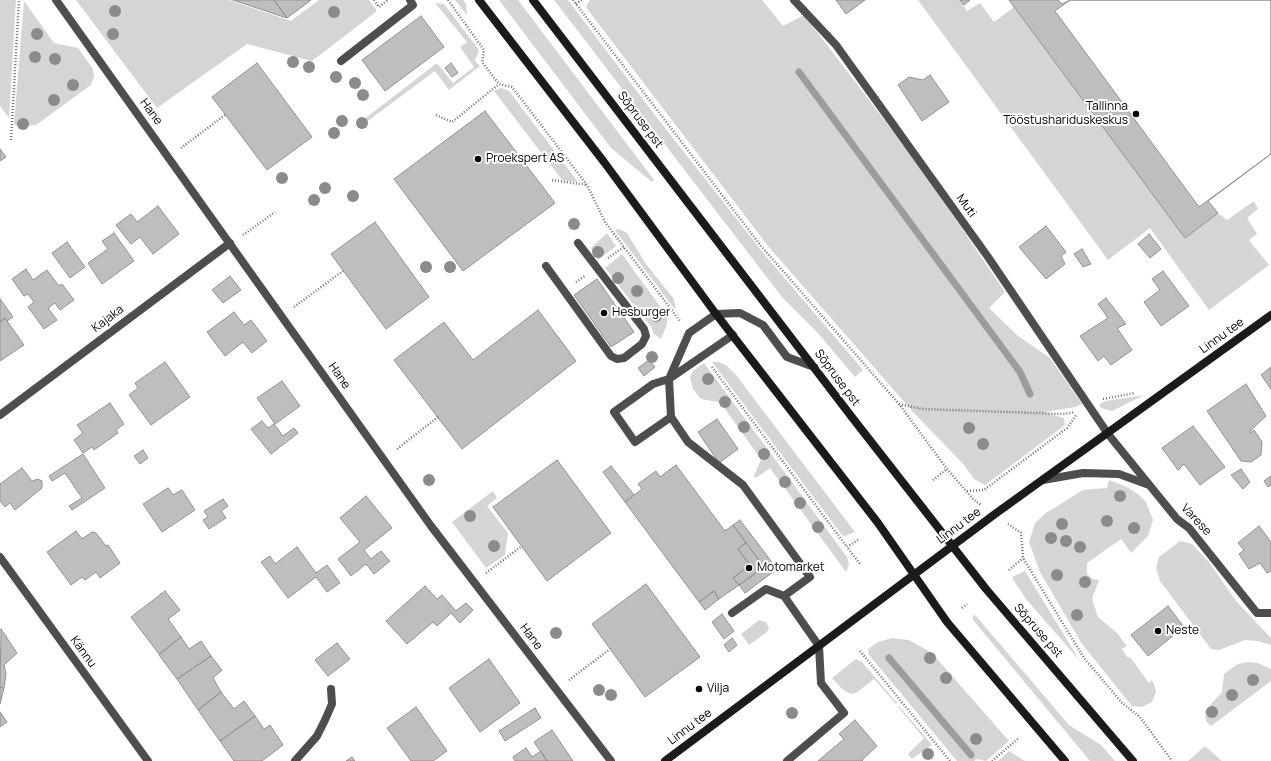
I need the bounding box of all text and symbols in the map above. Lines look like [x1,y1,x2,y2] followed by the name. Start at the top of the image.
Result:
[614,89,666,151] street label: Sõpruse pst
[137,96,165,128] street label: Hane
[1003,100,1128,128] place label: Tallinna Tööstushariduskeskus
[1131,109,1141,119] marker: Tallinna Tööstushariduskeskus
[486,152,564,166] place label: Proekspert AS
[473,154,483,164] marker: Proekspert AS
[953,192,979,220] street label: Muti
[89,302,127,336] street label: Kajaka
[612,306,670,320] place label: Hesburger
[599,308,609,318] marker: Hesburger
[1197,315,1247,357] street label: Linnu tee
[811,347,863,409] street label: Sõpruse pst
[325,360,353,392] street label: Hane
[1178,501,1214,539] street label: Varese
[934,505,984,547] street label: Linnu tee
[757,561,825,575] place label: Motomarket
[744,563,754,573] marker: Motomarket
[1011,601,1065,661] street label: Sõpruse pst
[517,621,545,653] street label: Hane
[1166,624,1199,638] place label: Neste
[1153,626,1163,636] marker: Neste
[67,634,99,670] street label: Kännu
[707,682,729,696] place label: Vilja
[694,684,704,694] marker: Vilja
[665,706,715,748] street label: Linnu tee

